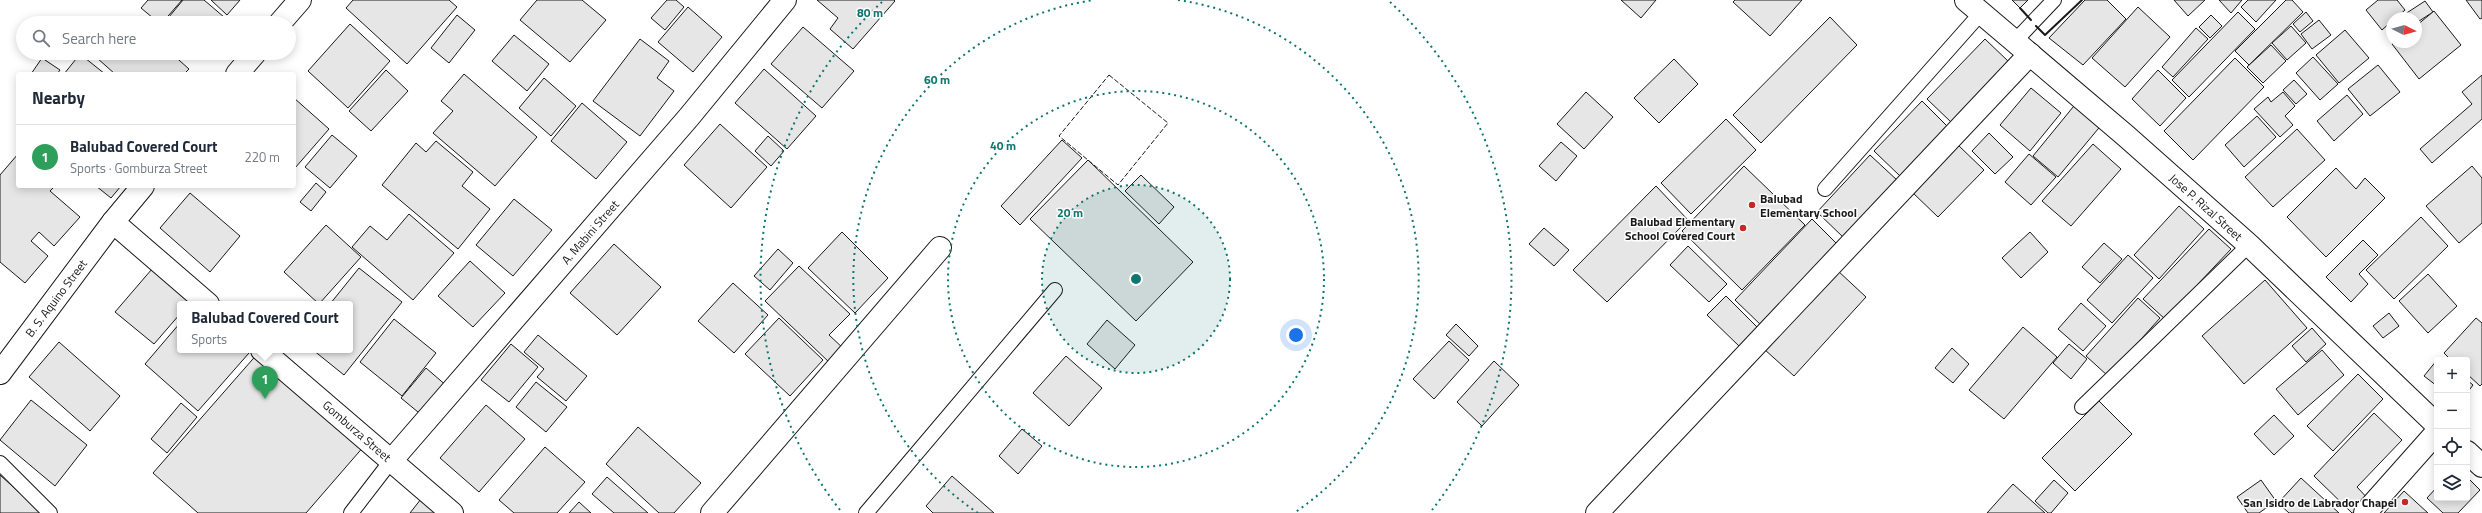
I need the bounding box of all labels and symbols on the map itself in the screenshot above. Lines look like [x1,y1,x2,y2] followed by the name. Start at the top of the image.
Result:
[857,3,883,22] text: 80 m
[2386,12,2422,48] north arrow
[924,70,950,89] text: 60 m
[990,136,1016,155] text: 40 m
[2165,169,2248,246] street label: Jose P. Rizal Street
[1760,189,1857,222] place label: Balubad Elementary School
[557,195,624,268] street label: A. Mabini Street
[1747,200,1757,210] marker: Balubad Elementary School
[1057,203,1083,222] text: 20 m
[1625,212,1736,245] place label: Balubad Elementary School Covered Court
[1738,223,1748,233] marker: Balubad Elementary School Covered Court
[20,254,92,341] street label: B. S. Aquino Street
[1129,272,1143,286] centre of rings
[1286,325,1306,345] your location
[252,366,278,399] pin: 1
[318,396,396,467] street label: Gomburza Street
[2243,493,2397,512] place label: San Isidro de Labrador Chapel
[2400,497,2410,507] marker: San Isidro de Labrador Chapel

